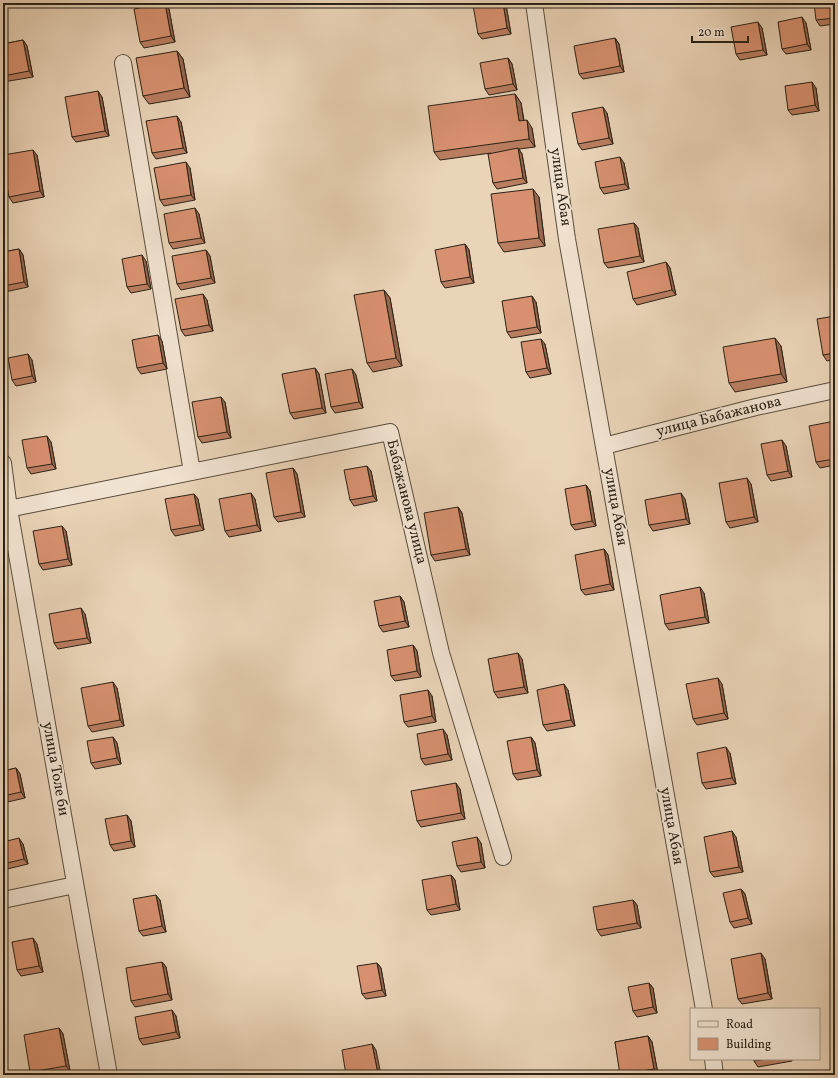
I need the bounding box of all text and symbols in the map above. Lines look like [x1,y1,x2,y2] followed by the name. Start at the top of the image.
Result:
[692,18,748,44] scale bar
[698,25,725,41] text: 20 m
[544,147,576,228] street label: улица Абая
[654,391,784,443] street label: улица Бабажанова
[380,437,432,567] street label: Бабажанова улица
[598,466,632,548] street label: улица Абая
[36,720,74,818] street label: улица Толе би
[654,785,688,867] street label: улица Абая
[690,1008,820,1060] legend
[726,1017,753,1033] text: Road
[726,1037,771,1053] text: Building

